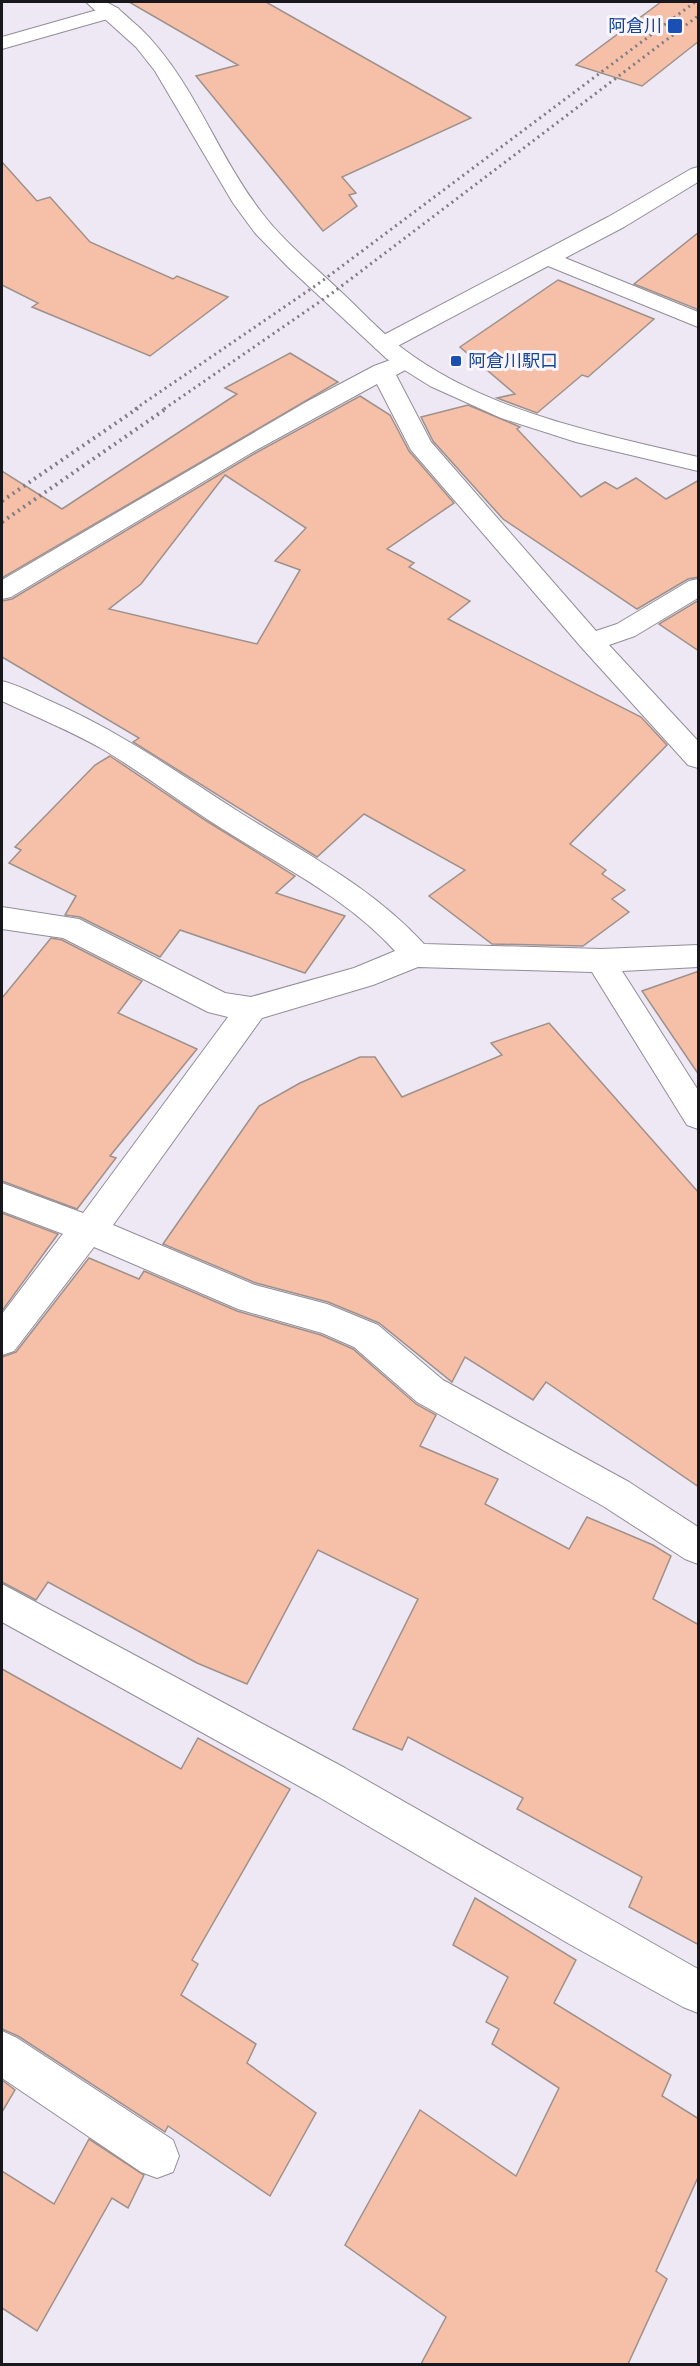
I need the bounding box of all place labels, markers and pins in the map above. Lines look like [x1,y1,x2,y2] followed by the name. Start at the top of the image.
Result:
[608,12,662,39] place label: 阿倉川
[666,17,684,35] marker: 阿倉川
[468,347,558,374] place label: 阿倉川駅口
[449,354,463,368] marker: 阿倉川駅口

